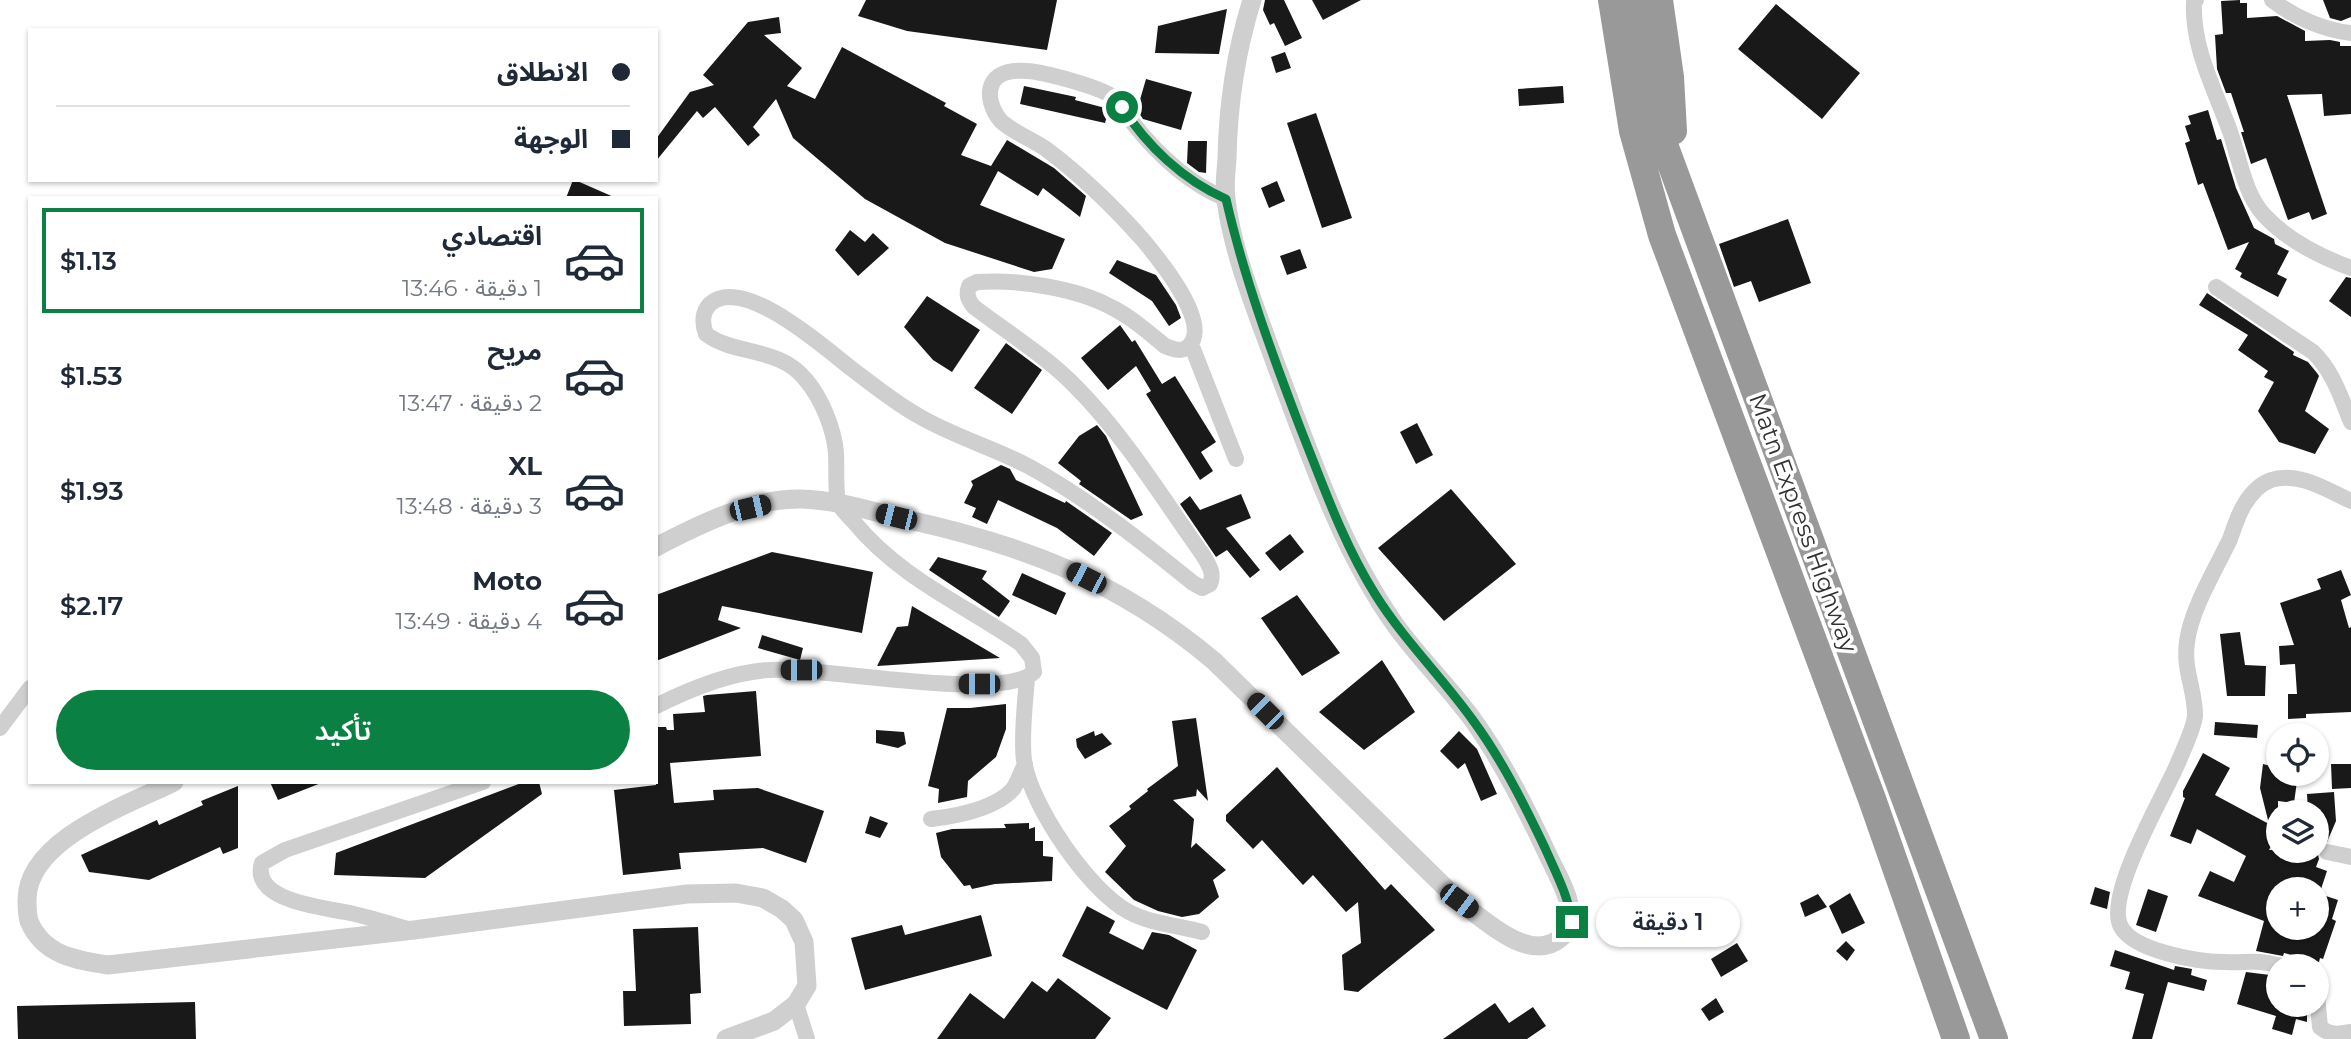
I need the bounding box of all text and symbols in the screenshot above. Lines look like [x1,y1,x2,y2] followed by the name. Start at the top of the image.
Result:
[497,56,588,88] text: الانطلاق
[1106,91,1138,123] route start
[514,123,588,155] text: الوجهة
[442,220,542,252] text: اقتصادي
[563,229,626,292] icon: car
[60,245,117,277] text: $1.13
[402,274,542,302] text: 1 دقيقة · 13:46
[487,335,542,367] text: مريح
[563,344,626,407] icon: car
[60,360,123,392] text: $1.53
[399,389,542,417] text: 2 دقيقة · 13:47
[1743,389,1864,656] street label: Matn Express Highway
[508,450,542,482] text: XL
[563,459,626,522] icon: car
[60,475,124,507] text: $1.93
[396,492,542,520] text: 3 دقيقة · 13:48
[728,493,773,523] car
[874,502,919,532] car
[1063,559,1110,597] car
[472,565,542,597] text: Moto
[563,574,626,637] icon: car
[60,590,123,622] text: $2.17
[395,607,542,635] text: 4 دقيقة · 13:49
[781,660,823,681] car
[959,674,1001,695] car
[1243,689,1288,733] car
[56,690,630,770] button: تأكيد
[2266,723,2329,1017] map controls
[2266,723,2329,786] button: locate
[2266,800,2329,863] button: layers
[2266,877,2329,940] button: +
[1436,880,1483,922] car
[1596,898,1740,946] callout: 1 دقيقة
[1556,906,1588,938] route end
[1633,908,1703,936] text: 1 دقيقة
[2266,954,2329,1017] button: −

